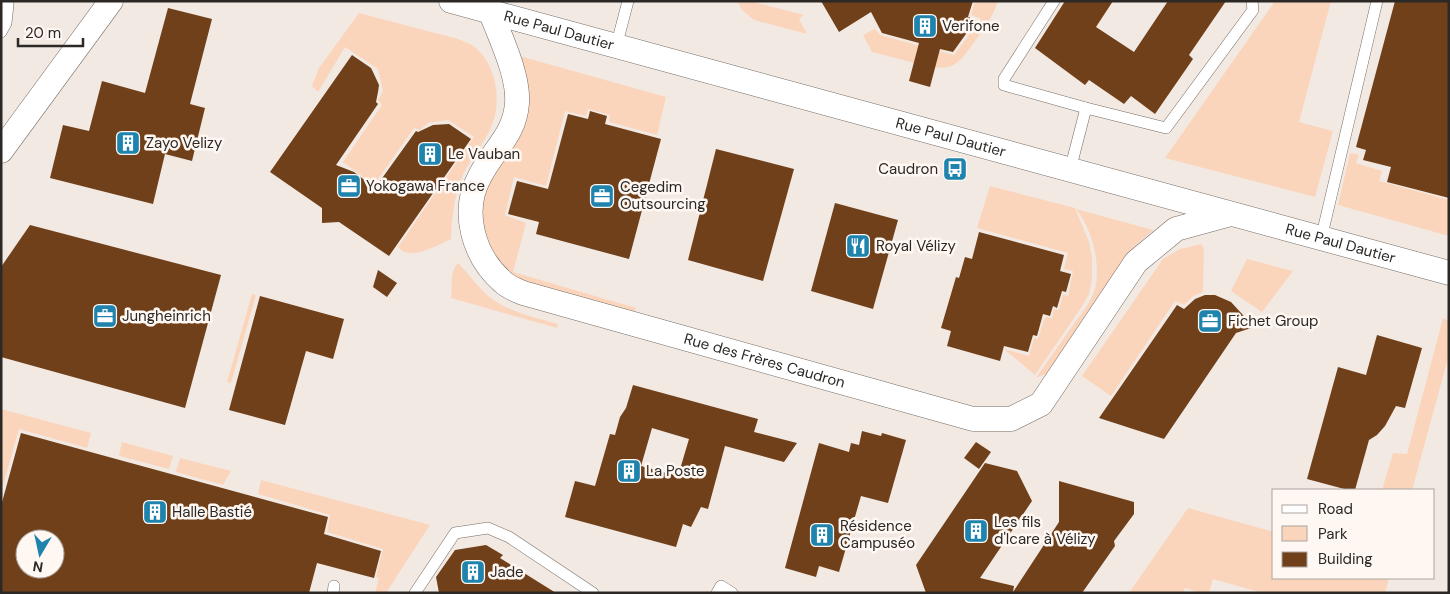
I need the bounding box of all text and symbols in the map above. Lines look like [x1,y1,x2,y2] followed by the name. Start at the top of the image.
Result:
[502,6,617,55] street label: Rue Paul Dautier
[912,13,938,39] building icon: Verifone
[18,15,82,47] scale bar
[942,16,1000,36] place label: Verifone
[25,23,61,43] text: 20 m
[894,113,1008,162] street label: Rue Paul Dautier
[115,130,141,156] building icon: Zayo Velizy
[146,133,223,153] place label: Zayo Velizy
[417,141,443,167] building icon: Le Vauban
[448,144,520,164] place label: Le Vauban
[942,156,968,182] bus stop icon: Caudron
[878,159,938,179] place label: Caudron
[336,173,362,199] office icon: Yokogawa France
[366,176,485,196] place label: Yokogawa France
[620,177,706,214] place label: Cegedim Outsourcing
[589,183,615,209] office icon: Cegedim Outsourcing
[1283,219,1398,268] street label: Rue Paul Dautier
[845,233,871,259] restaurant icon: Royal Vélizy
[876,236,957,256] place label: Royal Vélizy
[92,303,118,329] office icon: Jungheinrich
[122,306,211,326] place label: Jungheinrich
[1197,308,1223,334] office icon: Fichet Group
[1228,311,1318,331] place label: Fichet Group
[682,329,847,393] street label: Rue des Frères Caudron
[616,458,642,484] building icon: La Poste
[646,461,705,481] place label: La Poste
[1272,489,1435,579] legend
[142,499,168,525] building icon: Halle Bastié
[1318,499,1353,519] text: Road
[172,502,252,522] place label: Halle Bastié
[994,512,1096,549] place label: Les fils d'Icare à Vélizy
[840,516,915,553] place label: Résidence Campuséo
[963,518,989,544] building icon: Les fils d'Icare à Vélizy
[809,522,835,548] building icon: Résidence Campuséo
[1318,524,1348,544] text: Park
[15,529,65,579] north arrow
[1318,549,1373,569] text: Building
[32,557,44,577] text: N
[460,559,486,585] building icon: Jade
[490,562,524,582] place label: Jade

